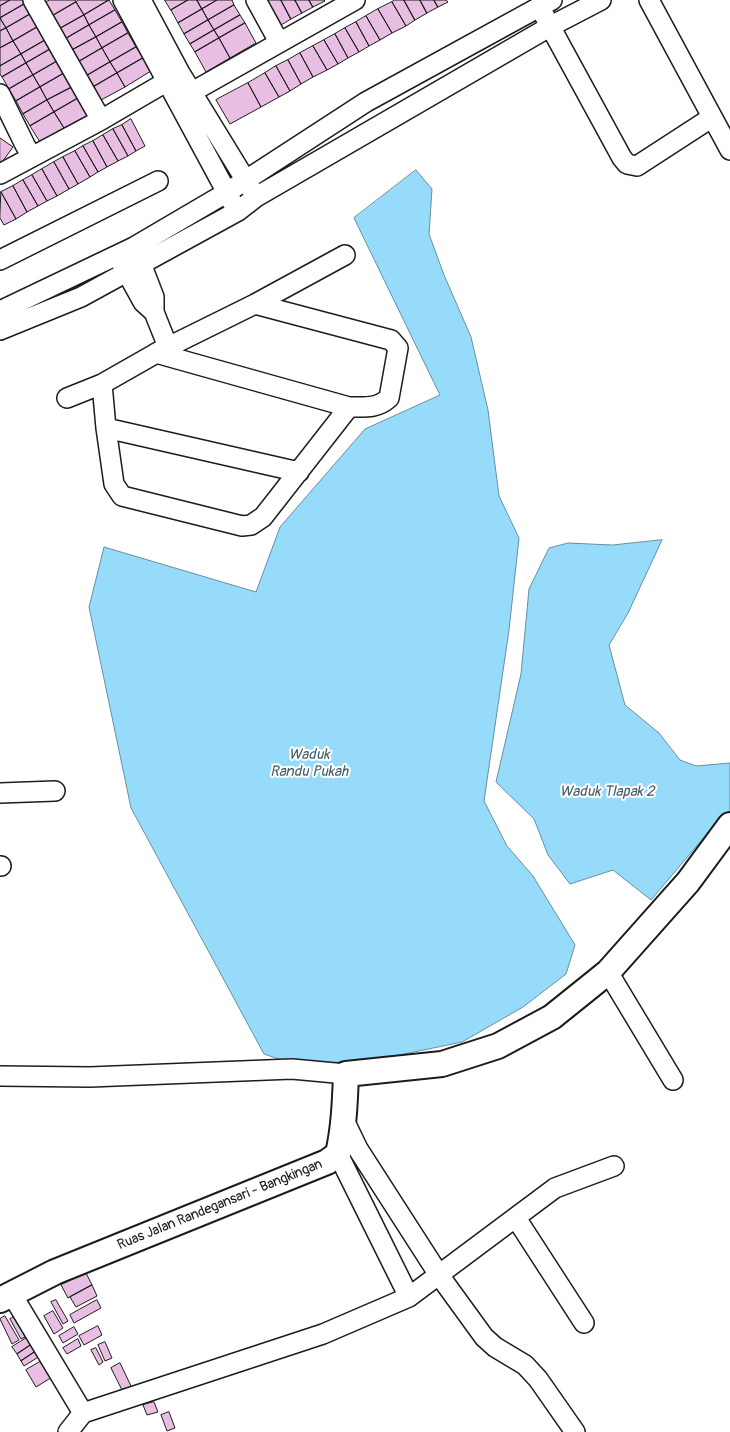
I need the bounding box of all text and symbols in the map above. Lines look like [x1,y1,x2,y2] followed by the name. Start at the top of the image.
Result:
[270,746,348,781] water label: Waduk Randu Pukah
[559,783,655,801] water label: Waduk Tlapak 2
[115,1156,325,1254] street label: Ruas Jalan Randegansari - Bangkingan

